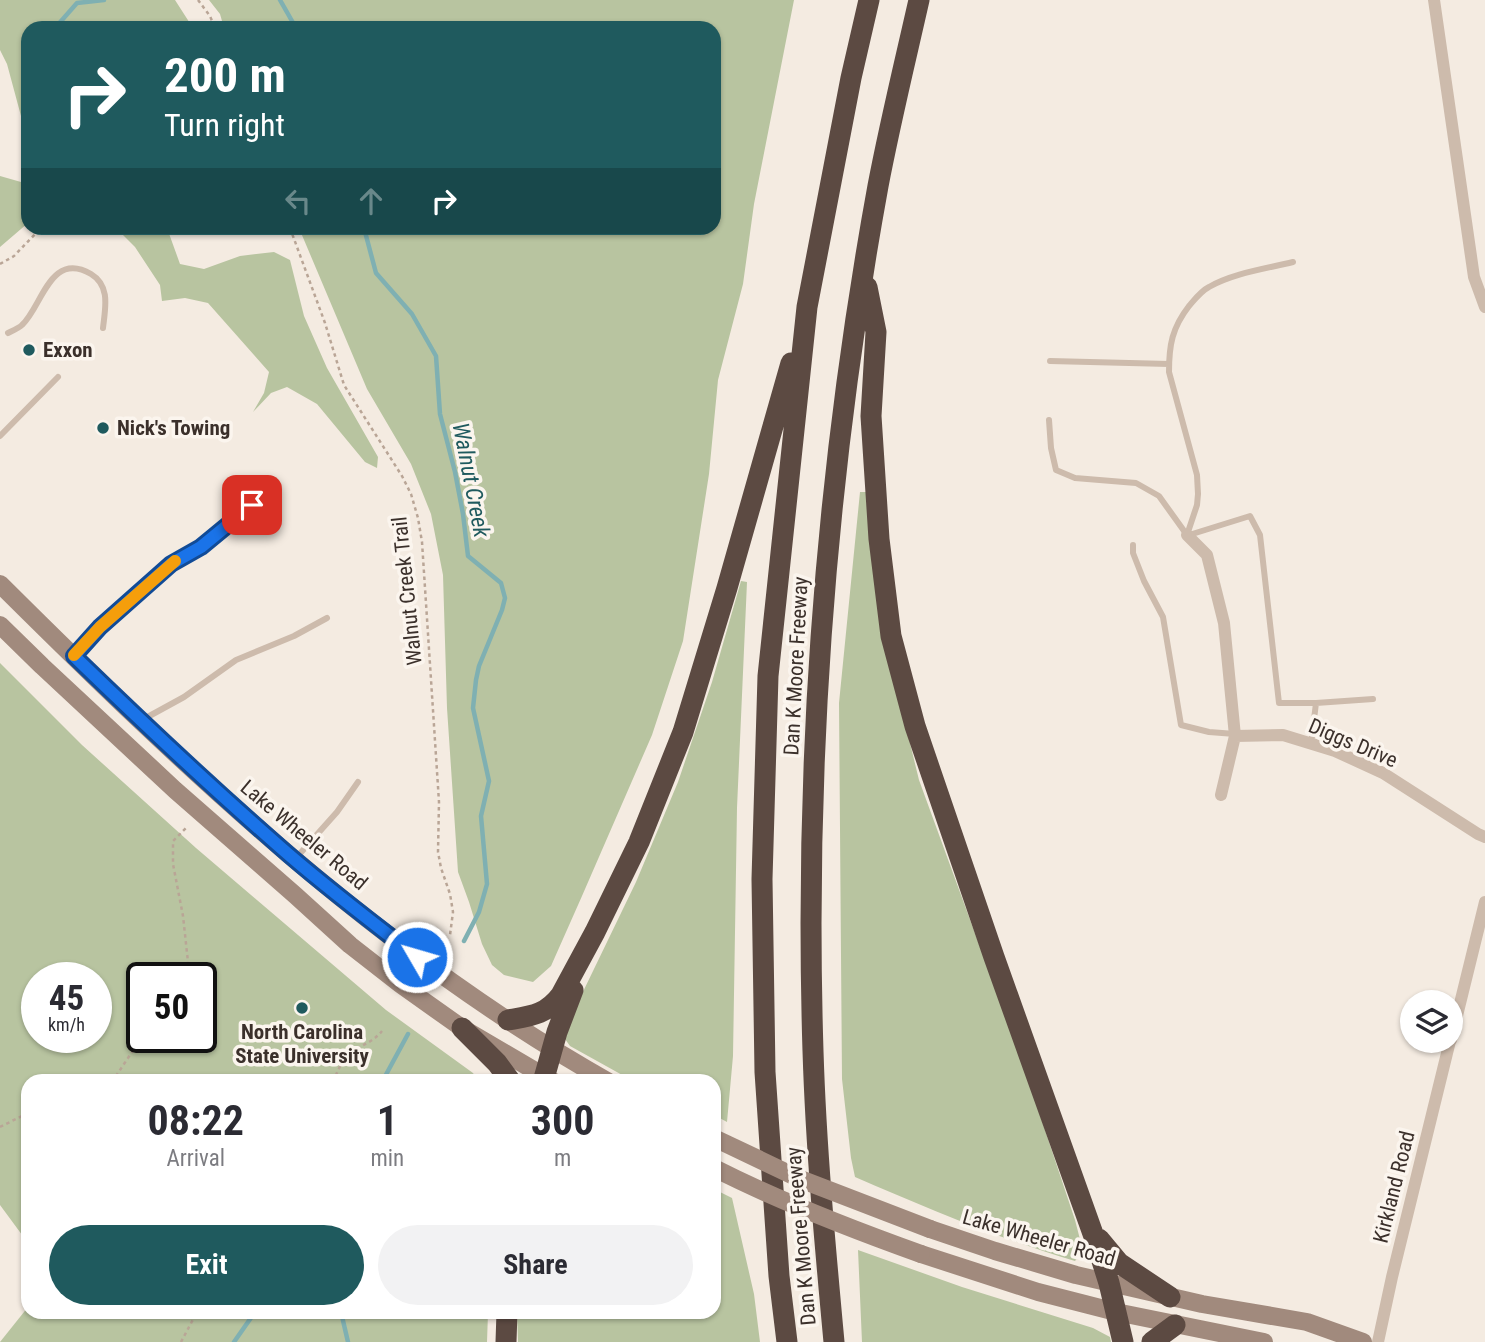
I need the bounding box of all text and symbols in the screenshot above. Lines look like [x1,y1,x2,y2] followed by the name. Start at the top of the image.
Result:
[164,47,286,104] text: 200 m
[49,49,140,140] icon: right
[164,106,285,144] text: Turn right
[279,182,317,220] icon: left
[352,182,390,220] icon: ahead
[425,182,463,220] icon: right
[43,338,93,362] place label: Exxon
[21,342,37,358] marker: Exxon
[117,416,230,440] place label: Nick's Towing
[95,420,111,436] marker: Nick's Towing
[447,420,496,540] water label: Walnut Creek
[222,475,282,535] pin
[233,486,271,524] icon: arrive
[387,515,427,667] street label: Walnut Creek Trail
[779,576,813,756] street label: Dan K Moore Freeway
[1305,714,1401,772] street label: Diggs Drive
[236,775,372,895] street label: Lake Wheeler Road
[380,920,454,994] position arrow
[126,962,217,1053] speed limit sign: 50
[49,978,84,1019] text: 45
[1400,990,1463,1053] map controls
[1400,990,1463,1053] button: layers
[294,1000,310,1016] marker: North Carolina State University
[48,1014,85,1035] text: km/h
[235,1020,369,1068] place label: North Carolina State University
[148,1096,244,1145] text: 08:22
[377,1096,398,1145] text: 1
[531,1096,594,1145] text: 300
[1368,1129,1420,1245] street label: Kirkland Road
[166,1145,225,1172] text: Arrival
[370,1145,404,1172] text: min
[554,1145,571,1172] text: m
[781,1145,821,1326] street label: Dan K Moore Freeway
[960,1205,1118,1271] street label: Lake Wheeler Road
[49,1225,364,1305] button: Exit
[378,1225,693,1305] button: Share

